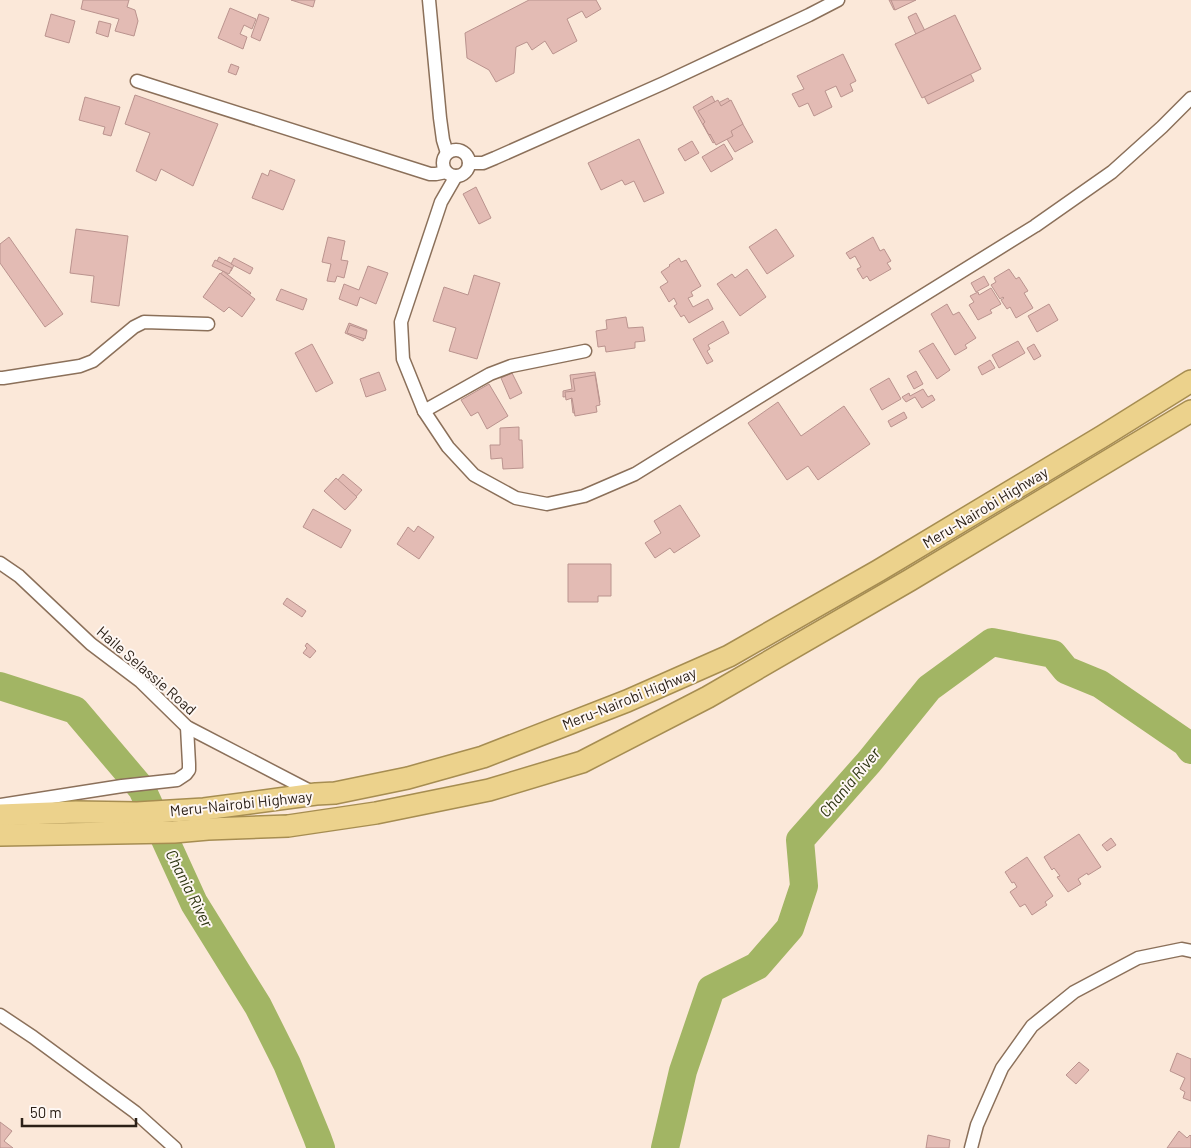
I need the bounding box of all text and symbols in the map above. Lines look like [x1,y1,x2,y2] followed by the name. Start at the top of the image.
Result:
[919,462,1051,552] street label: Meru-Nairobi Highway
[94,622,200,718] street label: Haile Selassie Road
[559,663,699,733] street label: Meru-Nairobi Highway
[815,742,884,821] water label: Chania River
[169,787,313,819] street label: Meru-Nairobi Highway
[162,846,218,931] water label: Chania River
[22,1096,136,1128] scale bar
[30,1103,62,1121] text: 50 m

